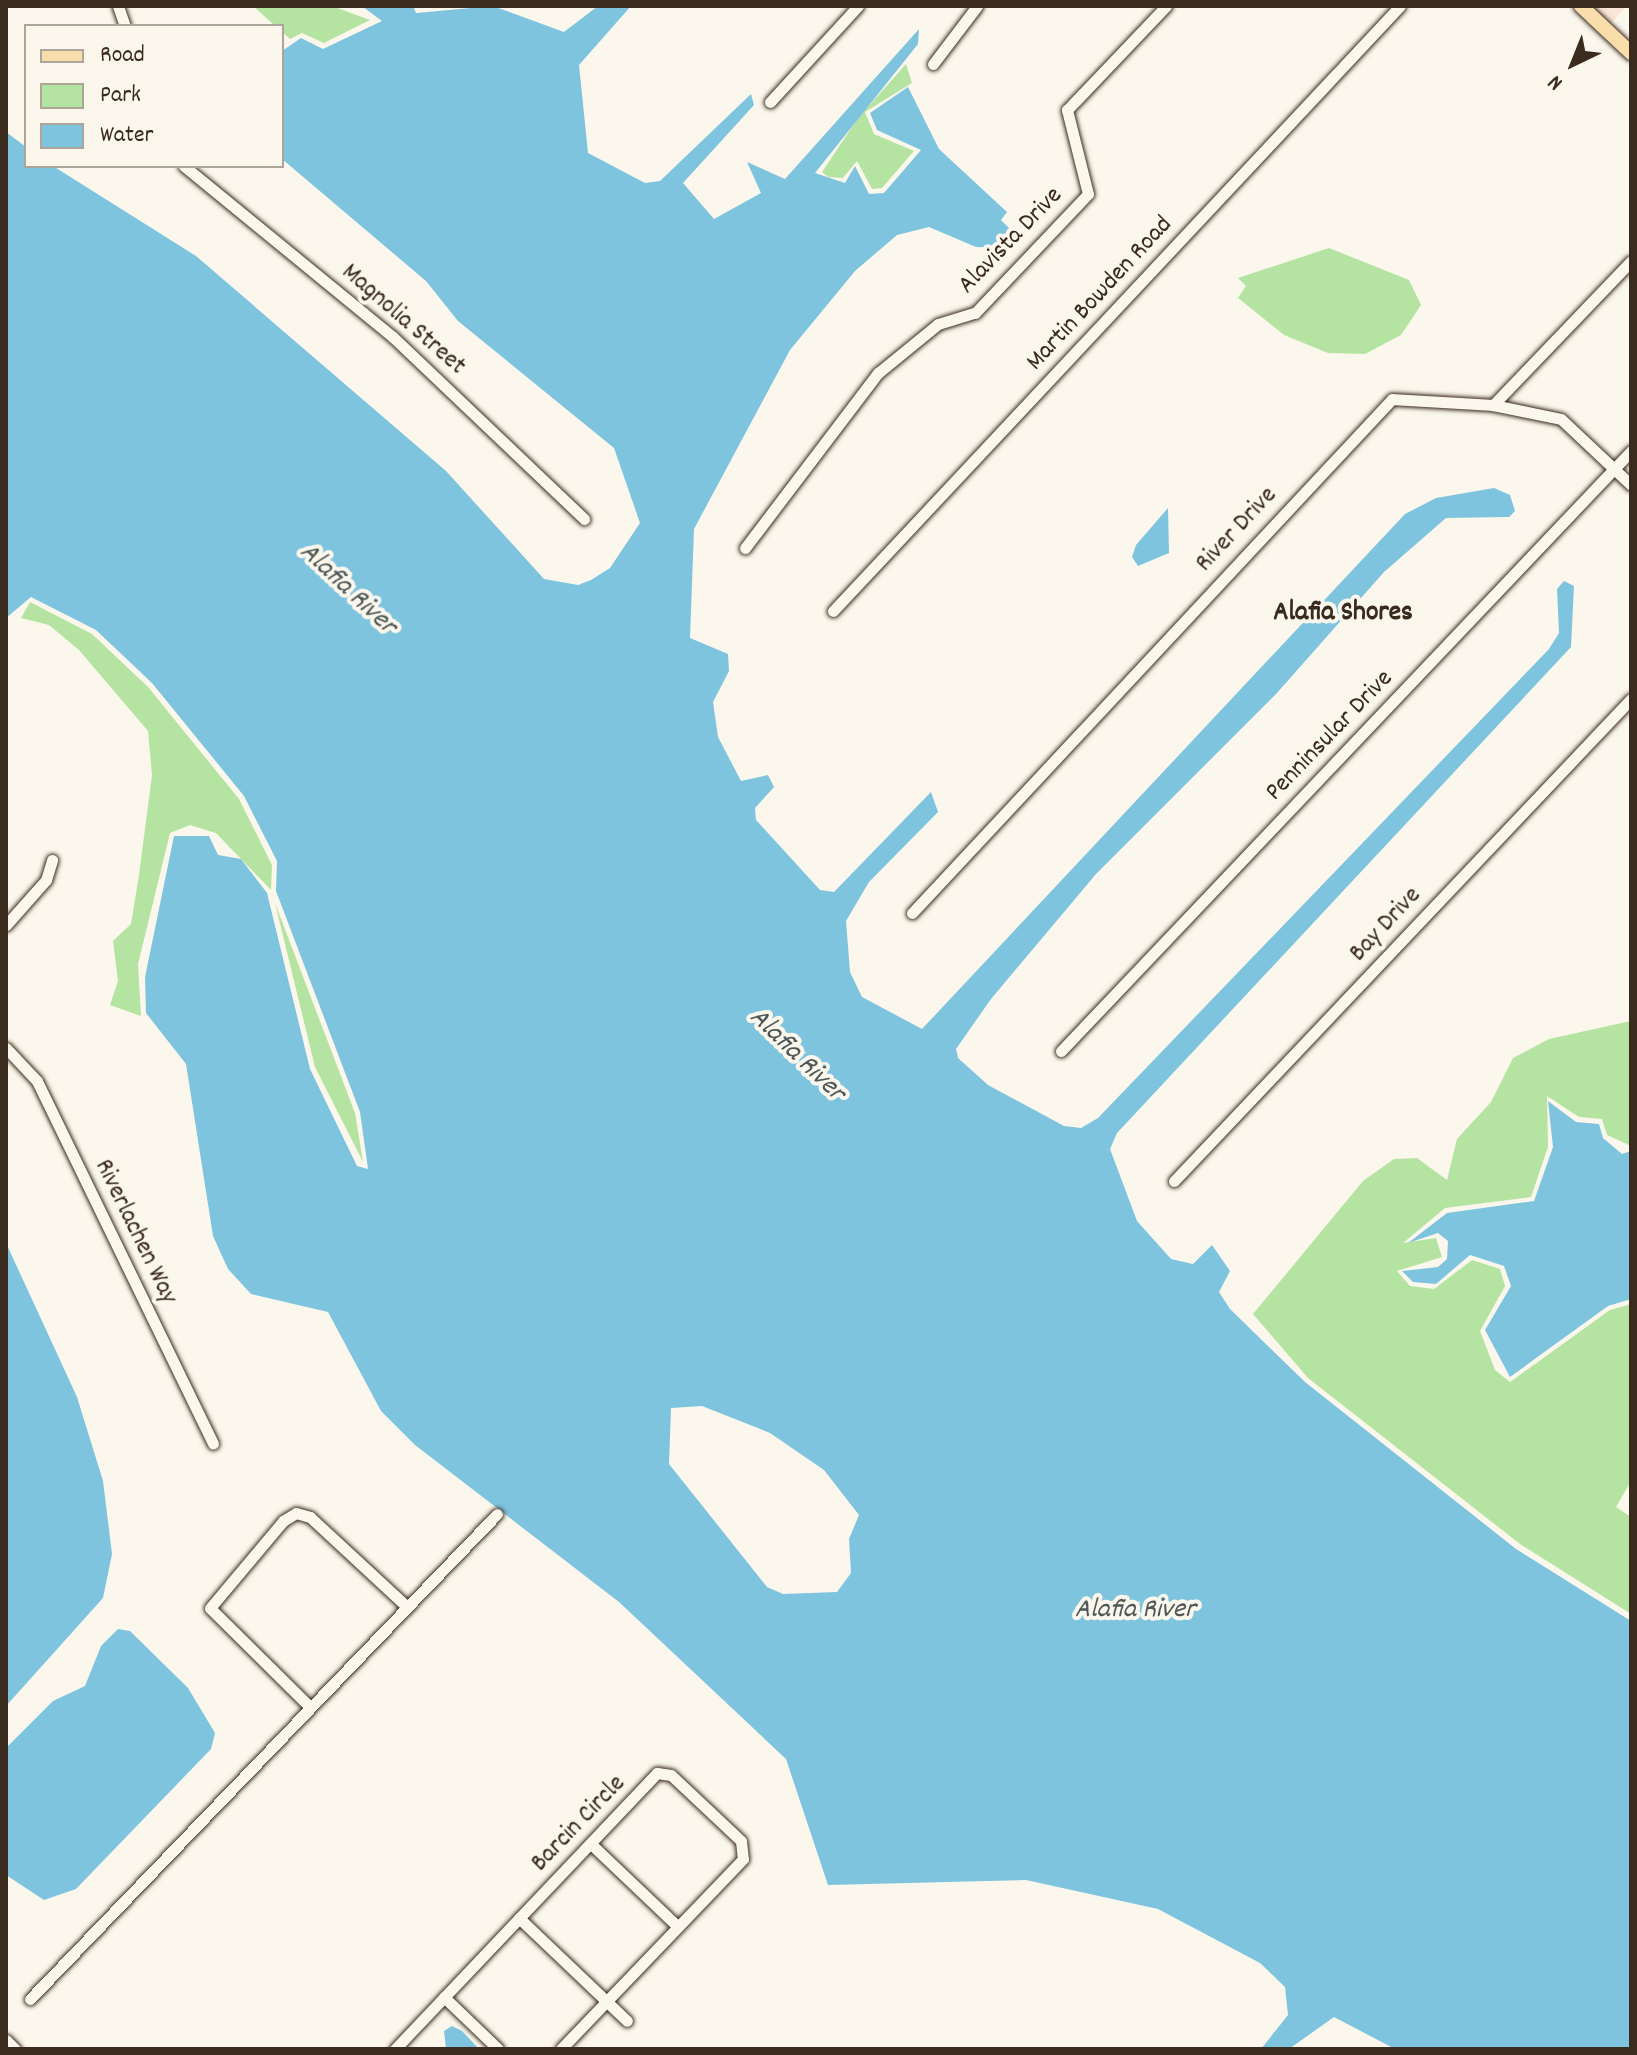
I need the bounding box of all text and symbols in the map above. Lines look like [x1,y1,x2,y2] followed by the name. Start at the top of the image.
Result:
[24,24,284,168] legend
[1533,24,1613,104] north arrow
[100,39,145,73] text: Road
[1542,67,1571,97] text: N
[100,79,141,113] text: Park
[100,119,153,153] text: Water
[952,181,1070,301] street label: Alavista Drive
[1020,210,1180,378] street label: Martin Bowden Road
[334,257,472,383] street label: Magnolia Street
[1190,481,1284,579] street label: River Drive
[291,537,403,643] water label: Alafia River
[1273,597,1413,631] district label: Alafia Shores
[1260,664,1400,808] street label: Penninsular Drive
[1344,881,1428,969] street label: Bay Drive
[741,1002,851,1110] water label: Alafia River
[87,1155,183,1309] street label: Riverlachen Way
[1075,1594,1195,1628] water label: Alafia River
[525,1769,633,1879] street label: Barcin Circle

